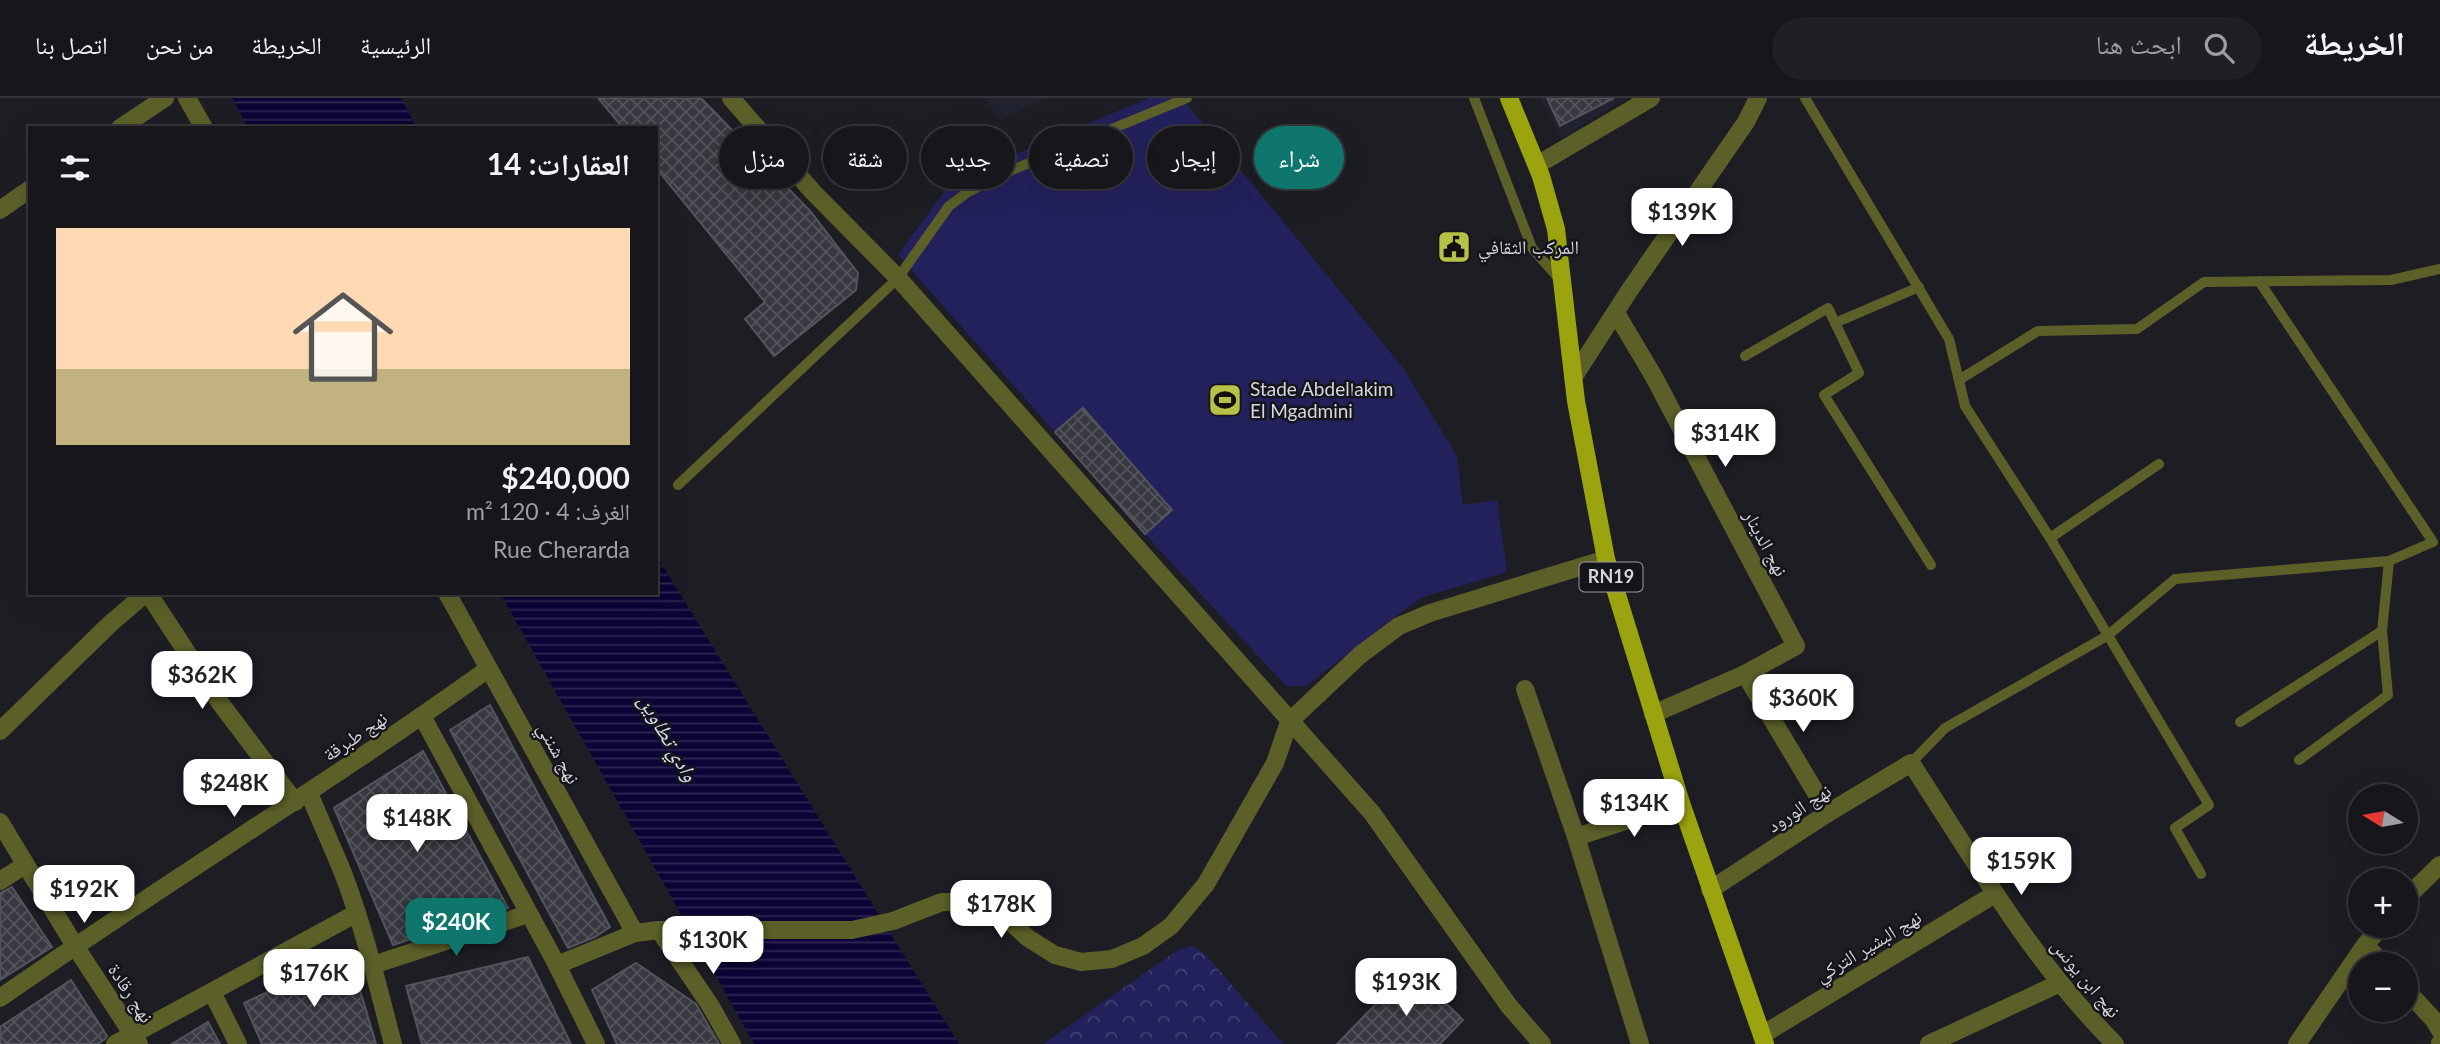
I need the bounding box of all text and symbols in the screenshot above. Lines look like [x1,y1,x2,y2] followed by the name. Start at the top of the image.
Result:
[1772,17,2262,80] search box
[2304,22,2405,62] text: الخريطة
[2096,28,2182,60] text: ابحث هنا
[2200,29,2238,67] icon: search
[35,30,108,59] text: اتصل بنا
[146,30,213,59] text: من نحن
[251,30,322,59] text: الخريطة
[360,30,431,59] text: الرئيسية
[719,126,809,189] chip: منزل
[823,126,907,189] chip: شقة
[921,126,1015,189] chip: جديد
[1029,126,1133,189] chip: تصفية
[1147,126,1240,189] chip: إيجار
[1254,126,1344,189] chip: شراء
[487,145,630,181] text: العقارات: 14
[56,149,94,187] icon: filters
[1633,188,1731,248] pin: $139K
[1647,197,1717,225] text: $139K
[1435,228,1473,266] public building icon: المركب الثقافي
[1478,235,1579,263] place label: المركب الثقافي
[280,274,406,400] icon: home
[1250,377,1393,422] place label: Stade Abdelاakim El Mgadmini
[1206,381,1244,419] sports icon: Stade Abdelاakim El Mgadmini
[1676,410,1774,469] pin: $314K
[1690,418,1760,446] text: $314K
[501,459,630,495] text: $240,000
[466,497,630,525] text: الغرف: 4 · 120 m²
[1737,505,1793,581] street label: نهج الدينار
[493,535,630,563] text: Rue Cherarda
[1580,562,1642,592] road number: RN19
[153,652,251,711] pin: $362K
[167,660,237,688] text: $362K
[1754,674,1852,734] pin: $360K
[1768,683,1838,711] text: $360K
[630,689,704,788] water label: وادي تطاوين
[318,706,392,767] street label: نهج طبرقة
[529,718,586,790] street label: نهج شنني
[185,760,283,819] pin: $248K
[199,768,269,796] text: $248K
[1762,778,1836,838] street label: نهج الورود
[1585,780,1683,839] pin: $134K
[2348,784,2418,854] north arrow
[2348,784,2418,1022] map controls
[1599,788,1669,816] text: $134K
[368,794,466,854] pin: $148K
[382,803,452,831] text: $148K
[1972,838,2070,897] pin: $159K
[1986,846,2056,874] text: $159K
[35,866,133,925] pin: $192K
[2348,868,2418,938] button: +
[49,874,119,902] text: $192K
[952,880,1050,940] pin: $178K
[966,889,1036,917] text: $178K
[407,898,505,958] pin: $240K
[1810,905,1928,990] street label: نهج البشير التركي
[421,907,491,935] text: $240K
[664,916,762,976] pin: $130K
[678,925,748,953] text: $130K
[2045,934,2126,1023] street label: نهج ابن يونس
[265,950,363,1009] pin: $176K
[2348,952,2418,1022] button: −
[279,958,349,986] text: $176K
[1357,958,1455,1018] pin: $193K
[102,959,159,1028] street label: نهج رقادة
[1371,967,1441,995] text: $193K

